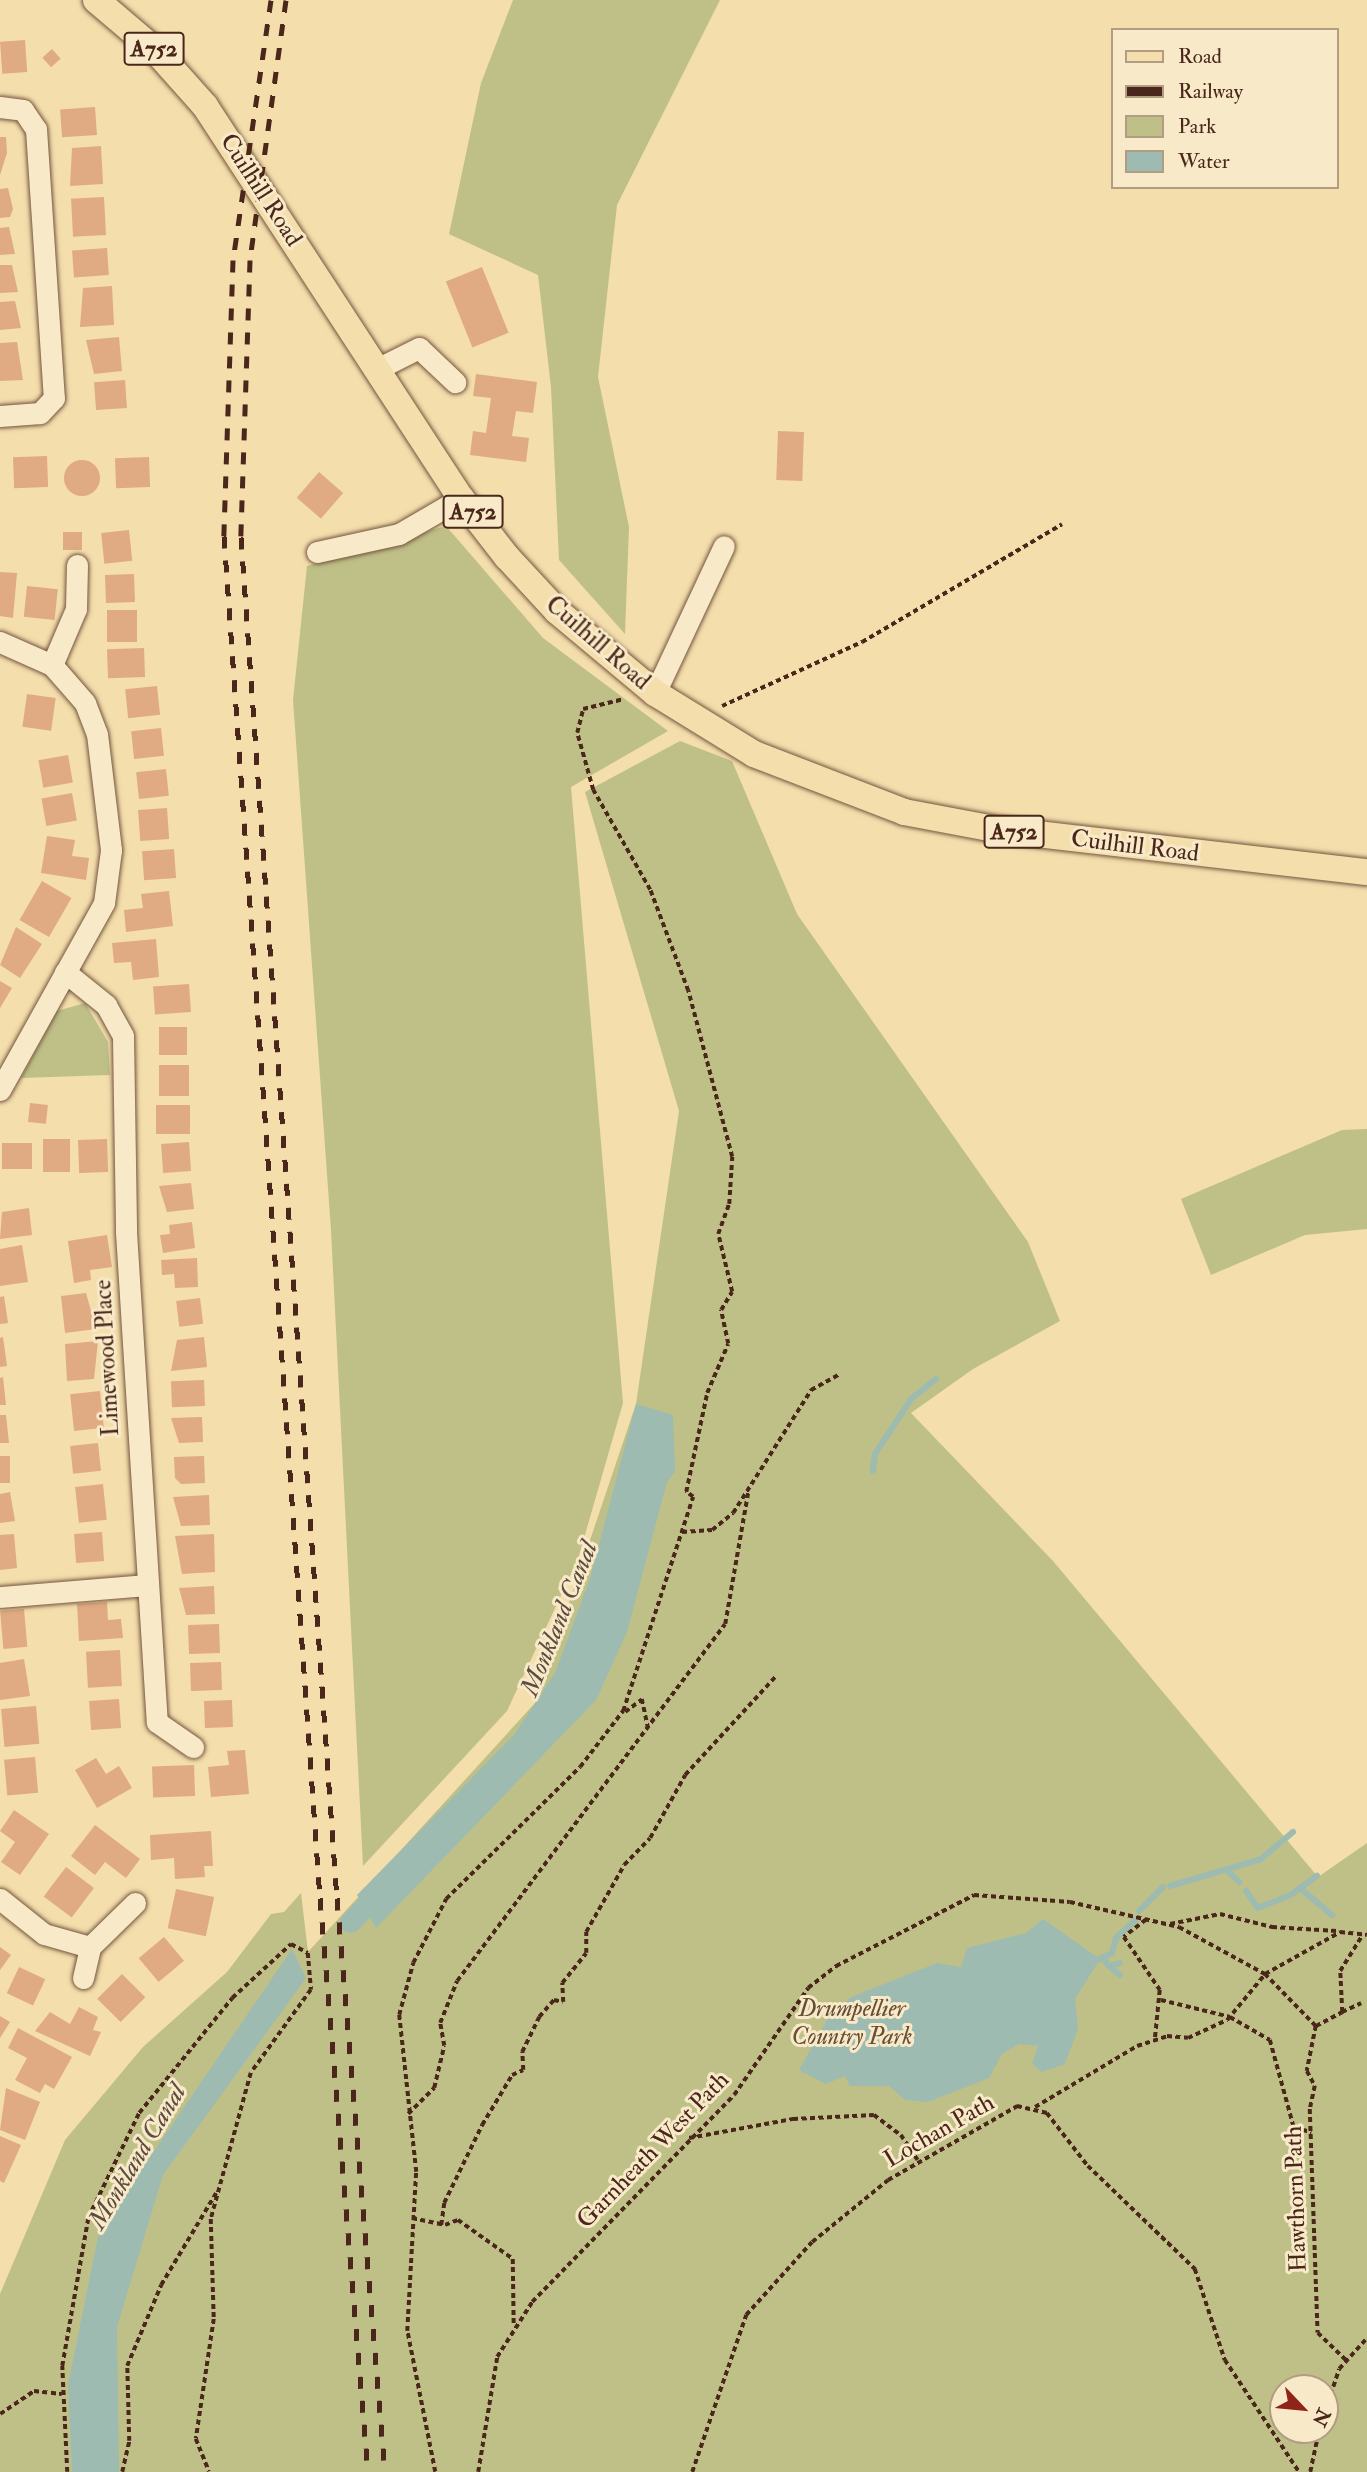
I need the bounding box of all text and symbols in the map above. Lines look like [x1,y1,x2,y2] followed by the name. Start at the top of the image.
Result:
[1112,28,1339,189] legend
[122,30,186,68] road number: A752
[1178,43,1222,70] text: Road
[1178,78,1243,105] text: Railway
[1178,113,1216,140] text: Park
[214,128,308,252] street label: Cuilhill Road
[1178,148,1230,175] text: Water
[442,492,504,532] road number: A752
[540,590,656,696] street label: Cuilhill Road
[982,812,1046,852] road number: A752
[1069,824,1201,868] street label: Cuilhill Road
[89,1279,125,1437] street label: Limewood Place
[515,1537,605,1701] water label: Monkland Canal
[792,1995,912,2051] park label: Drumpellier Country Park
[571,2066,735,2234] street label: Garnheath West Path
[82,2079,194,2235] water label: Monkland Canal
[879,2088,999,2174] street label: Lochan Path
[1279,2126,1313,2272] street label: Hawthorn Path
[1269,2374,1339,2444] north arrow
[1307,2404,1336,2430] text: N

